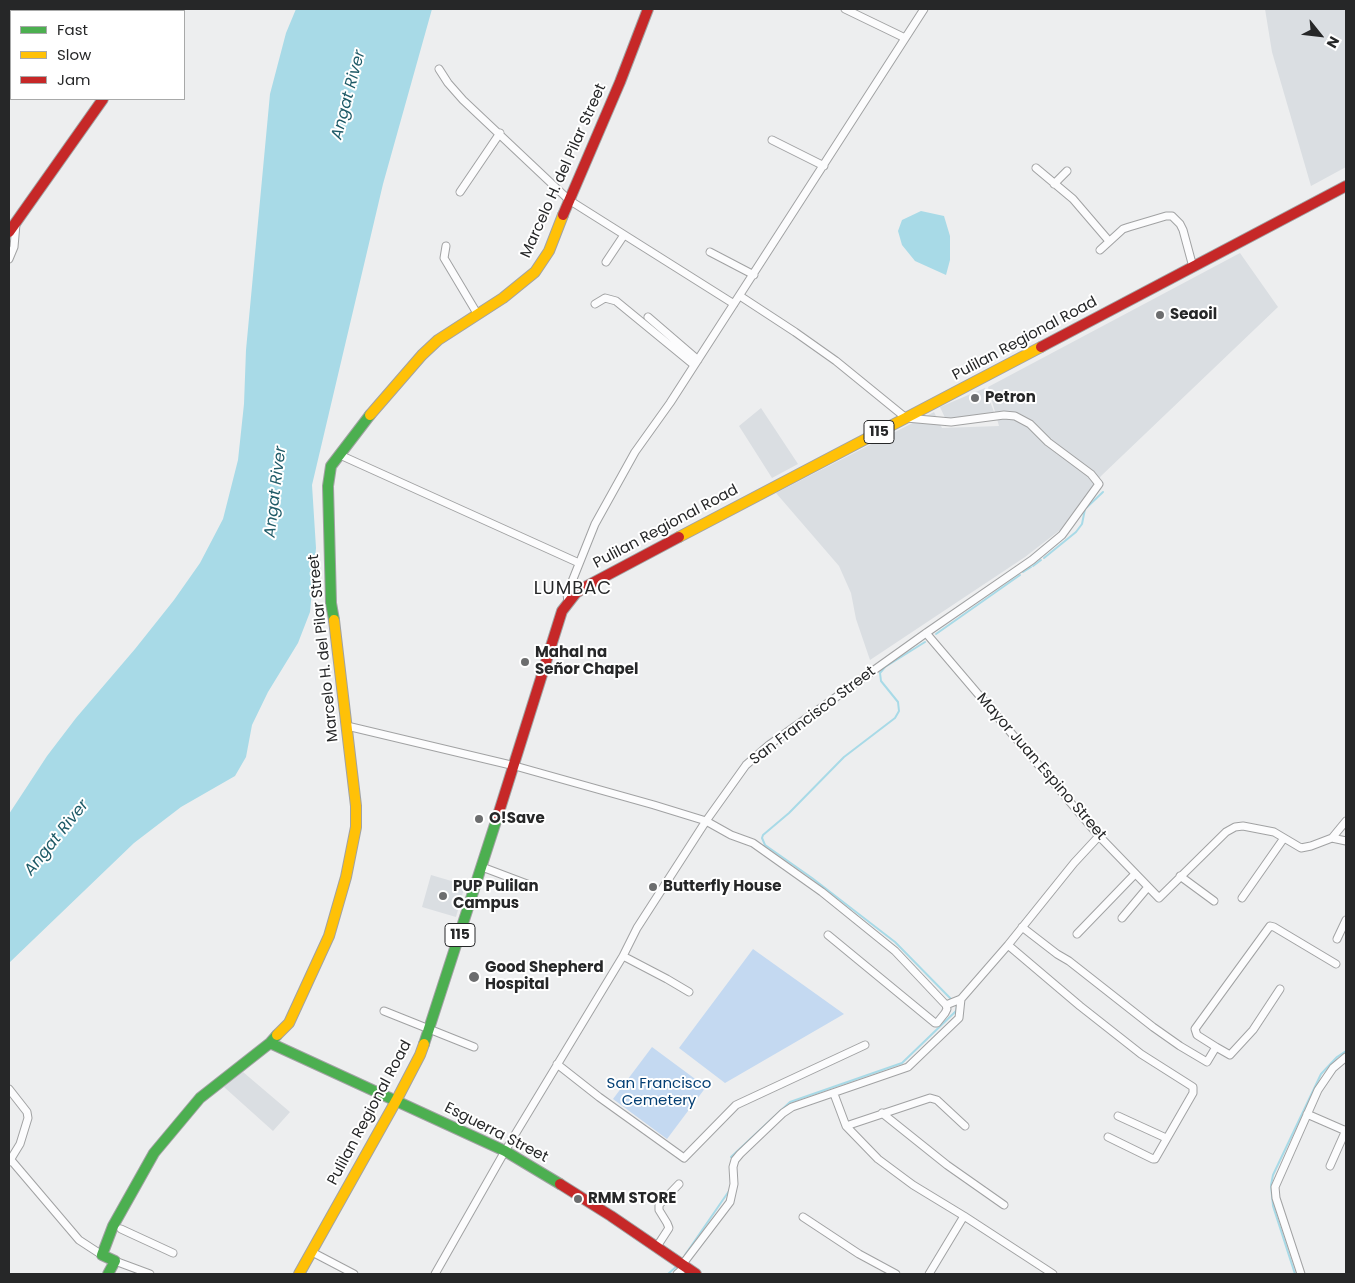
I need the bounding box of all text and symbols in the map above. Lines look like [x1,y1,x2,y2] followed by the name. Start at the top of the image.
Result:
[10,10,185,100] legend
[1295,10,1345,60] north arrow
[57,19,88,40] text: Fast
[1322,33,1344,52] text: N
[57,44,91,65] text: Slow
[328,48,370,142] water label: Angat River
[57,69,91,90] text: Jam
[517,81,611,261] street label: Marcelo H. del Pilar Street
[950,293,1100,385] street label: Pulilan Regional Road
[1170,306,1217,324] place label: Seaoil
[1154,309,1166,321] marker: Seaoil
[985,389,1036,407] place label: Petron
[969,392,981,404] marker: Petron
[864,421,894,444] road number: 115
[261,445,291,539] water label: Angat River
[591,481,741,573] street label: Pulilan Regional Road
[305,553,343,743] street label: Marcelo H. del Pilar Street
[533,578,613,600] district label: LUMBAC
[535,644,638,679] place label: Mahal na Señor Chapel
[519,656,531,668] marker: Mahal na Señor Chapel
[747,663,879,769] street label: San Francisco Street
[972,690,1110,844] street label: Mayor Juan Espino Street
[21,796,93,880] water label: Angat River
[489,810,545,828] place label: O!Save
[473,813,485,825] marker: O!Save
[453,878,539,913] place label: PUP Pulilan Campus
[663,878,782,896] place label: Butterfly House
[647,881,659,893] marker: Butterfly House
[437,890,449,902] marker: PUP Pulilan Campus
[445,924,475,946] road number: 115
[485,959,604,994] place label: Good Shepherd Hospital
[467,970,481,984] marker: Good Shepherd Hospital
[324,1038,416,1188] street label: Pulilan Regional Road
[607,1075,711,1110] park label: San Francisco Cemetery
[441,1099,551,1167] street label: Esguerra Street
[588,1190,676,1208] place label: RMM STORE
[572,1193,584,1205] marker: RMM STORE

